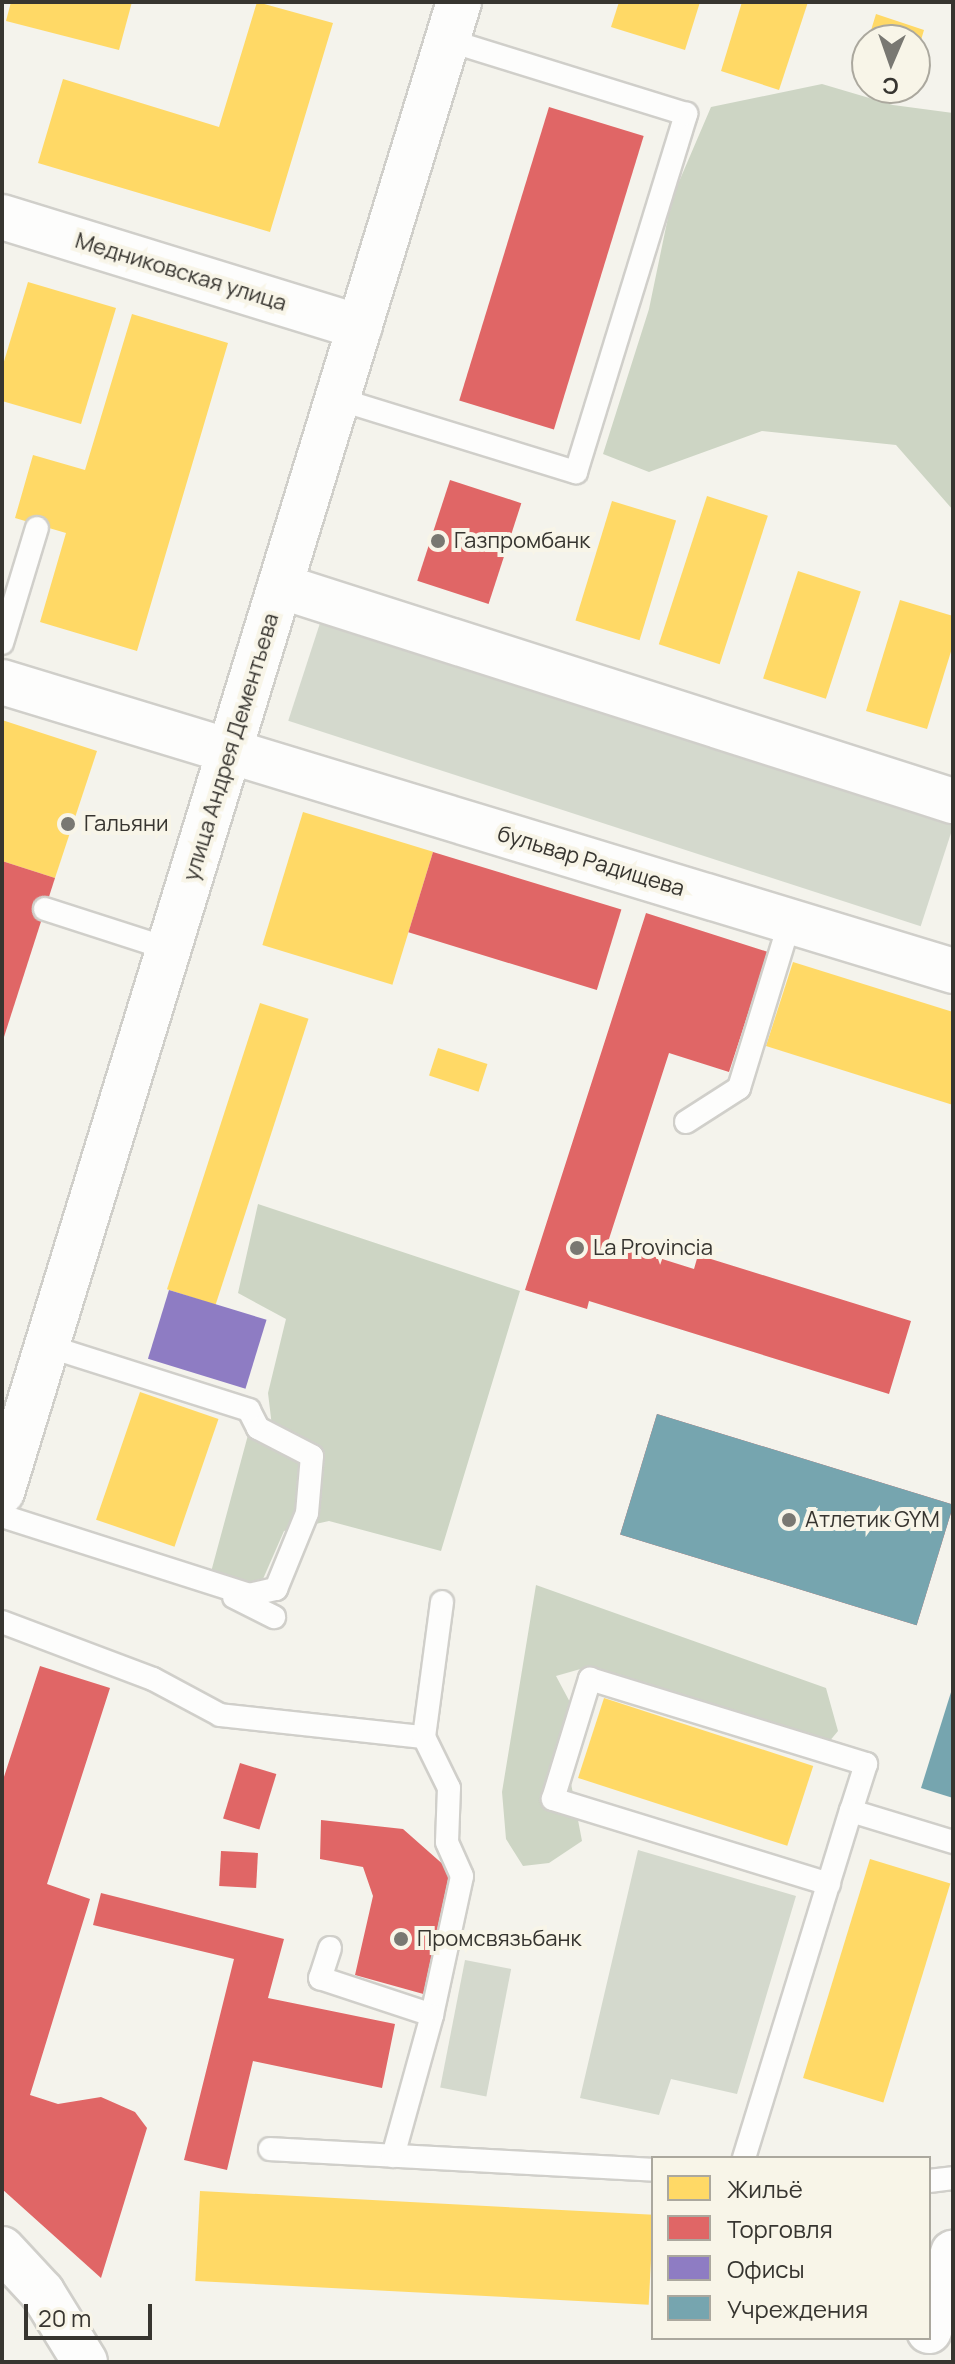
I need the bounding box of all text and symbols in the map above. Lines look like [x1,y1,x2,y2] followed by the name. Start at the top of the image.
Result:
[851,24,931,104] north arrow
[882,71,899,101] text: С
[72,227,290,317] street label: Медниковская улица
[454,528,590,554] place label: Газпромбанк
[429,532,447,550] marker: Газпромбанк
[178,610,284,884] street label: улица Андрея Дементьева
[84,811,168,837] place label: Гальяни
[59,815,77,833] marker: Гальяни
[494,820,688,902] street label: бульвар Радищева
[593,1235,713,1261] place label: La Provincia
[568,1239,586,1257] marker: La Provincia
[805,1507,940,1533] place label: Атлетик GYM
[780,1511,798,1529] marker: Атлетик GYM
[417,1926,581,1952] place label: Промсвязьбанк
[392,1930,410,1948] marker: Промсвязьбанк
[651,2156,931,2340] legend
[727,2172,803,2205] text: Жильё
[727,2212,833,2245] text: Торговля
[727,2252,805,2285] text: Офисы
[28,2288,156,2338] scale bar
[727,2292,868,2325] text: Учреждения
[38,2301,91,2334] text: 20 m

